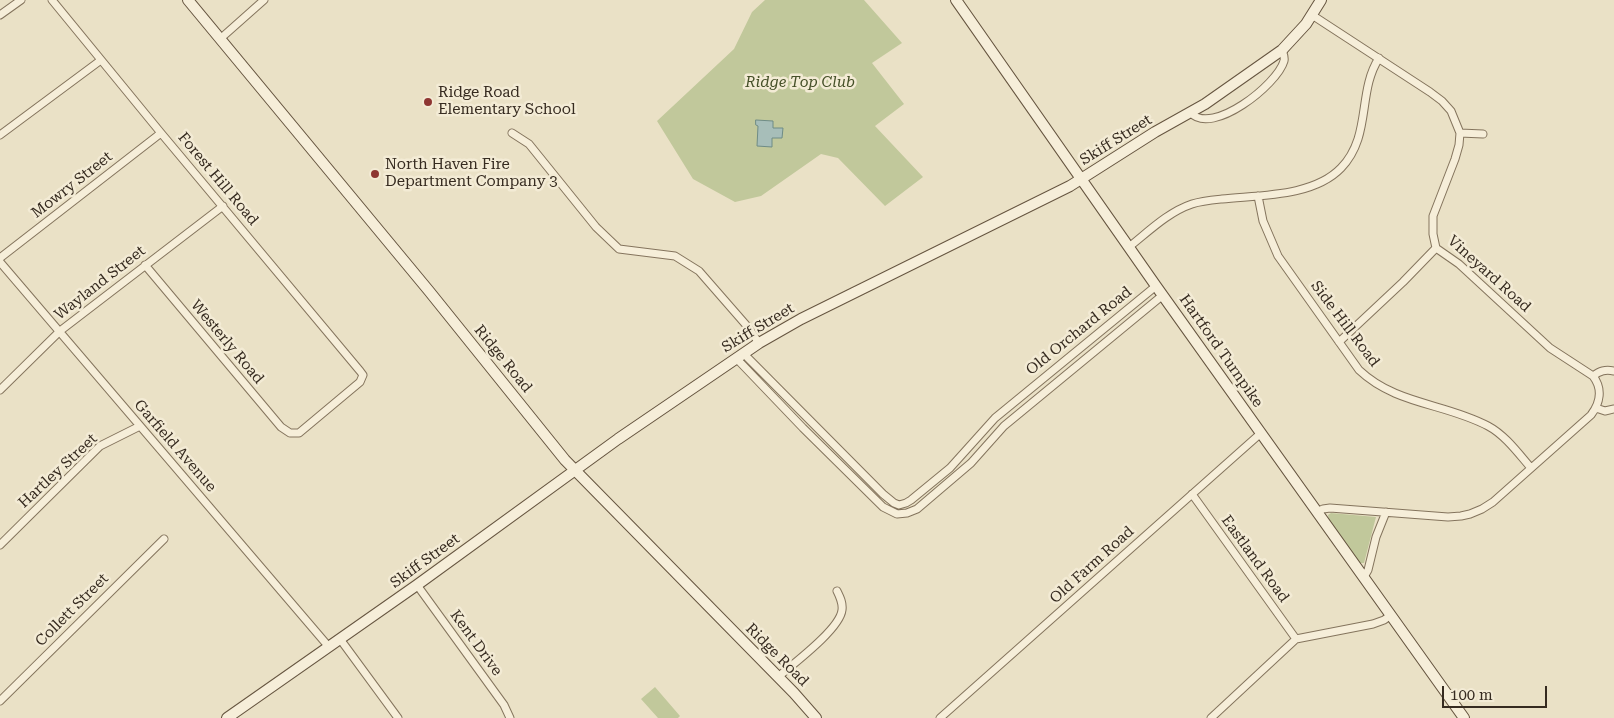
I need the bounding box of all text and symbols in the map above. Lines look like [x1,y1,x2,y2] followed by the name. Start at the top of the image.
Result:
[745,74,855,92] park label: Ridge Top Club
[438,84,576,119] place label: Ridge Road Elementary School
[422,96,434,108] marker: Ridge Road Elementary School
[1077,111,1155,169] street label: Skiff Street
[174,129,262,229] street label: Forest Hill Road
[28,148,116,222] street label: Mowry Street
[385,156,558,191] place label: North Haven Fire Department Company 3
[369,168,381,180] marker: North Haven Fire Department Company 3
[1444,232,1534,316] street label: Vineyard Road
[51,242,149,324] street label: Wayland Street
[1307,277,1383,371] street label: Side Hill Road
[1023,283,1135,379] street label: Old Orchard Road
[1175,291,1267,411] street label: Hartford Turnpike
[187,296,267,388] street label: Westerly Road
[719,299,797,357] street label: Skiff Street
[470,322,536,396] street label: Ridge Road
[130,396,220,496] street label: Garfield Avenue
[15,430,101,512] street label: Hartley Street
[1217,512,1293,606] street label: Eastland Road
[1046,523,1138,607] street label: Old Farm Road
[387,530,463,592] street label: Skiff Street
[32,570,112,650] street label: Collett Street
[446,607,506,679] street label: Kent Drive
[742,620,812,690] street label: Ridge Road
[1444,676,1549,708] scale bar
[1450,686,1493,704] text: 100 m

